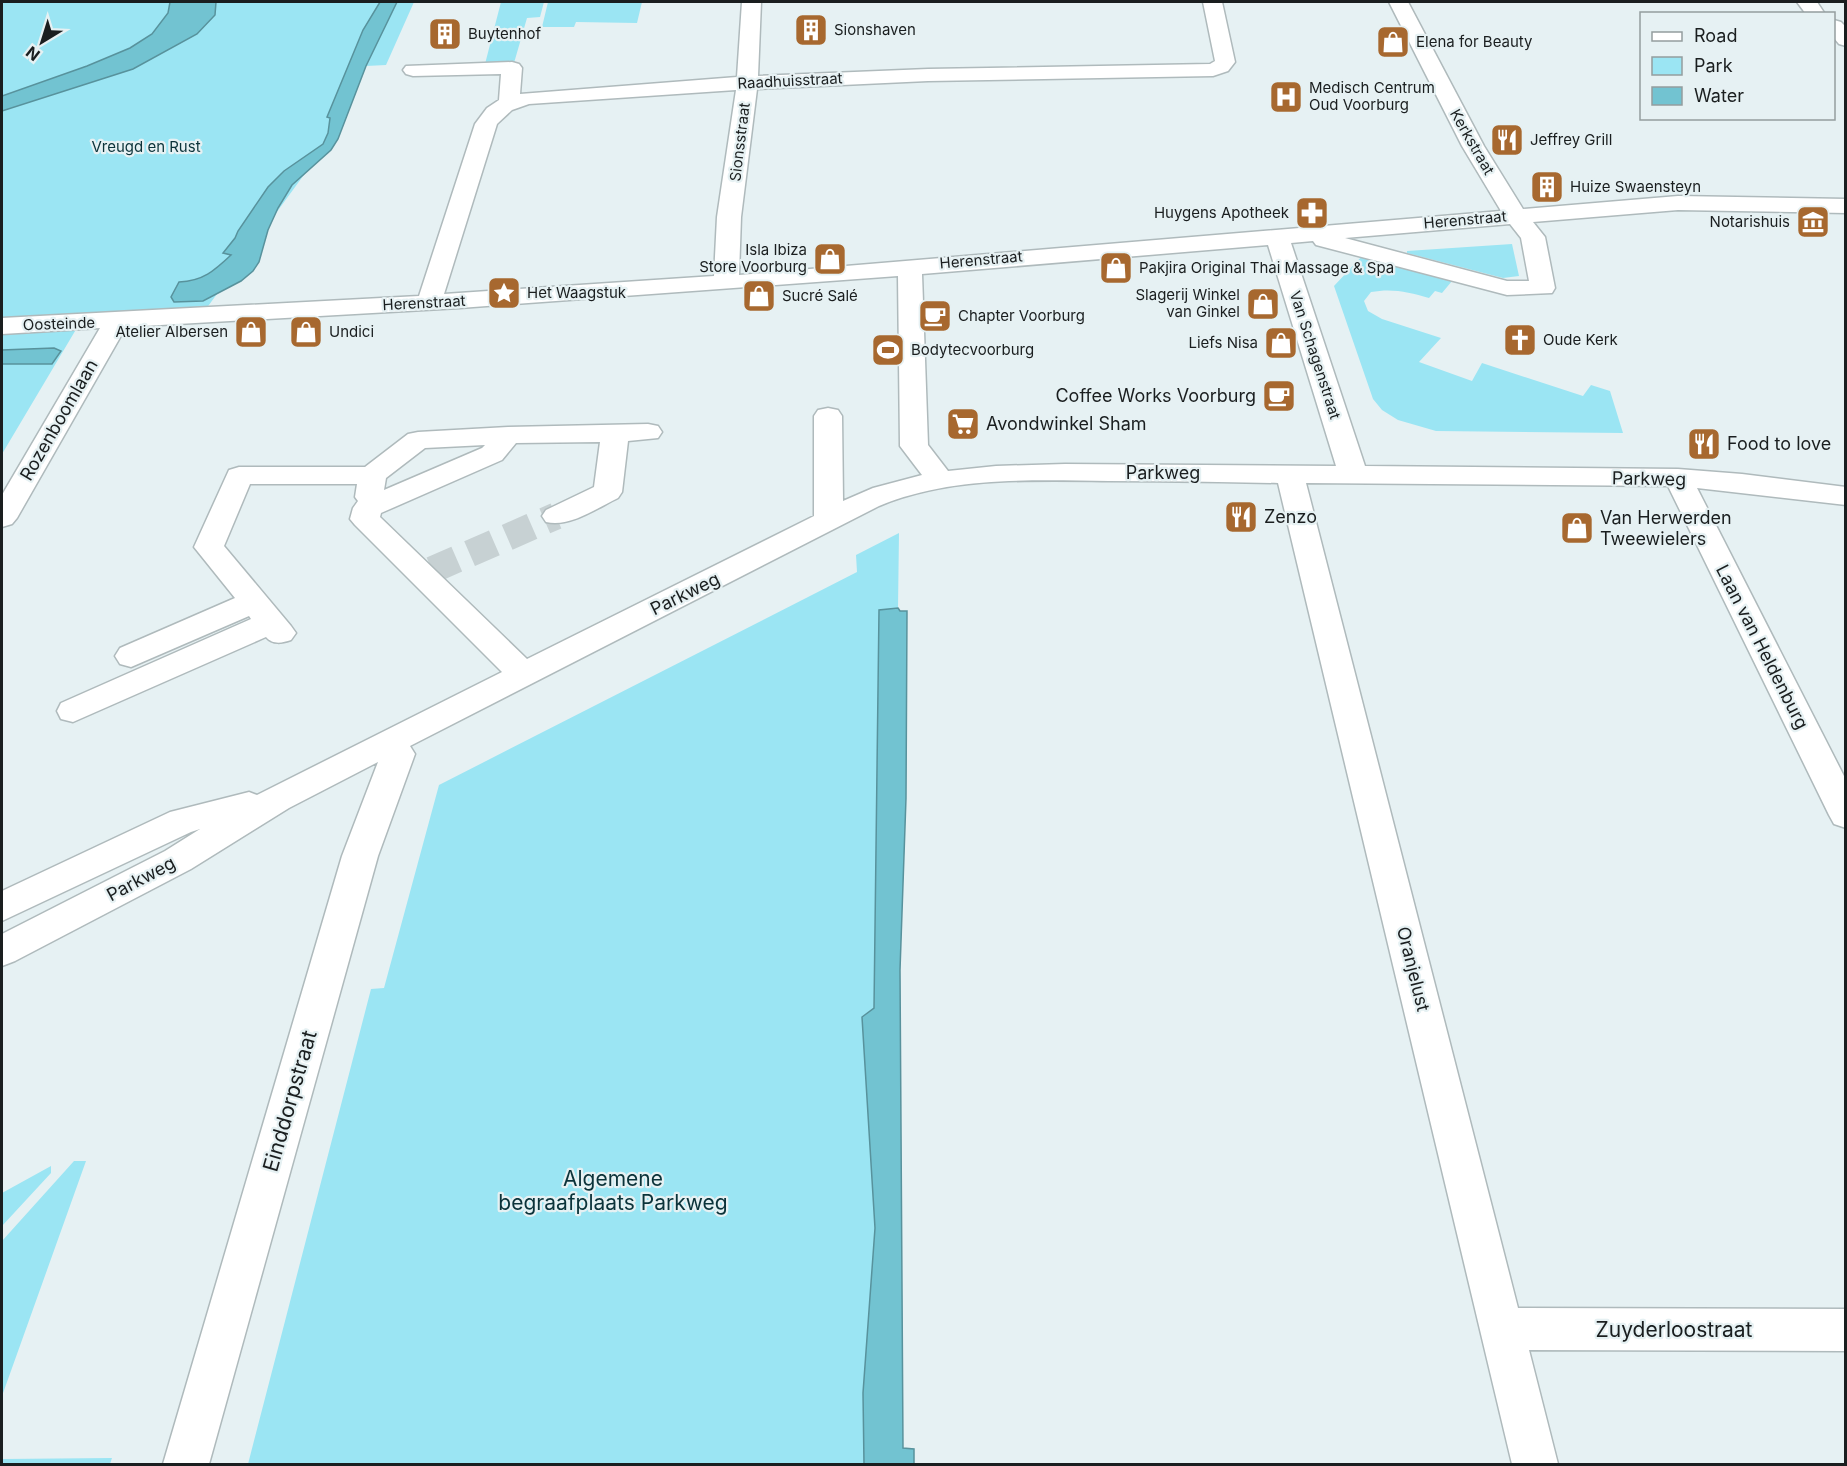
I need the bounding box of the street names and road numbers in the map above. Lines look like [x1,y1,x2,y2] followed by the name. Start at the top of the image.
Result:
[737,68,843,93] street label: Raadhuisstraat
[725,101,754,182] street label: Sionsstraat
[1446,106,1499,178] street label: Kerkstraat
[1423,206,1507,233] street label: Herenstraat
[939,246,1023,273] street label: Herenstraat
[1286,288,1345,421] street label: Van Schagenstraat
[382,291,466,314] street label: Herenstraat
[23,313,95,334] street label: Oosteinde
[15,356,102,484] street label: Rozenboomlaan
[1126,462,1200,483] street label: Parkweg
[1612,467,1686,490] street label: Parkweg
[1712,561,1813,732] street label: Laan van Heldenburg
[647,568,723,619] street label: Parkweg
[103,852,179,905] street label: Parkweg
[1393,924,1434,1014] street label: Oranjelust
[257,1027,322,1174] street label: Einddorpstraat
[1596,1317,1753,1342] street label: Zuyderloostraat

